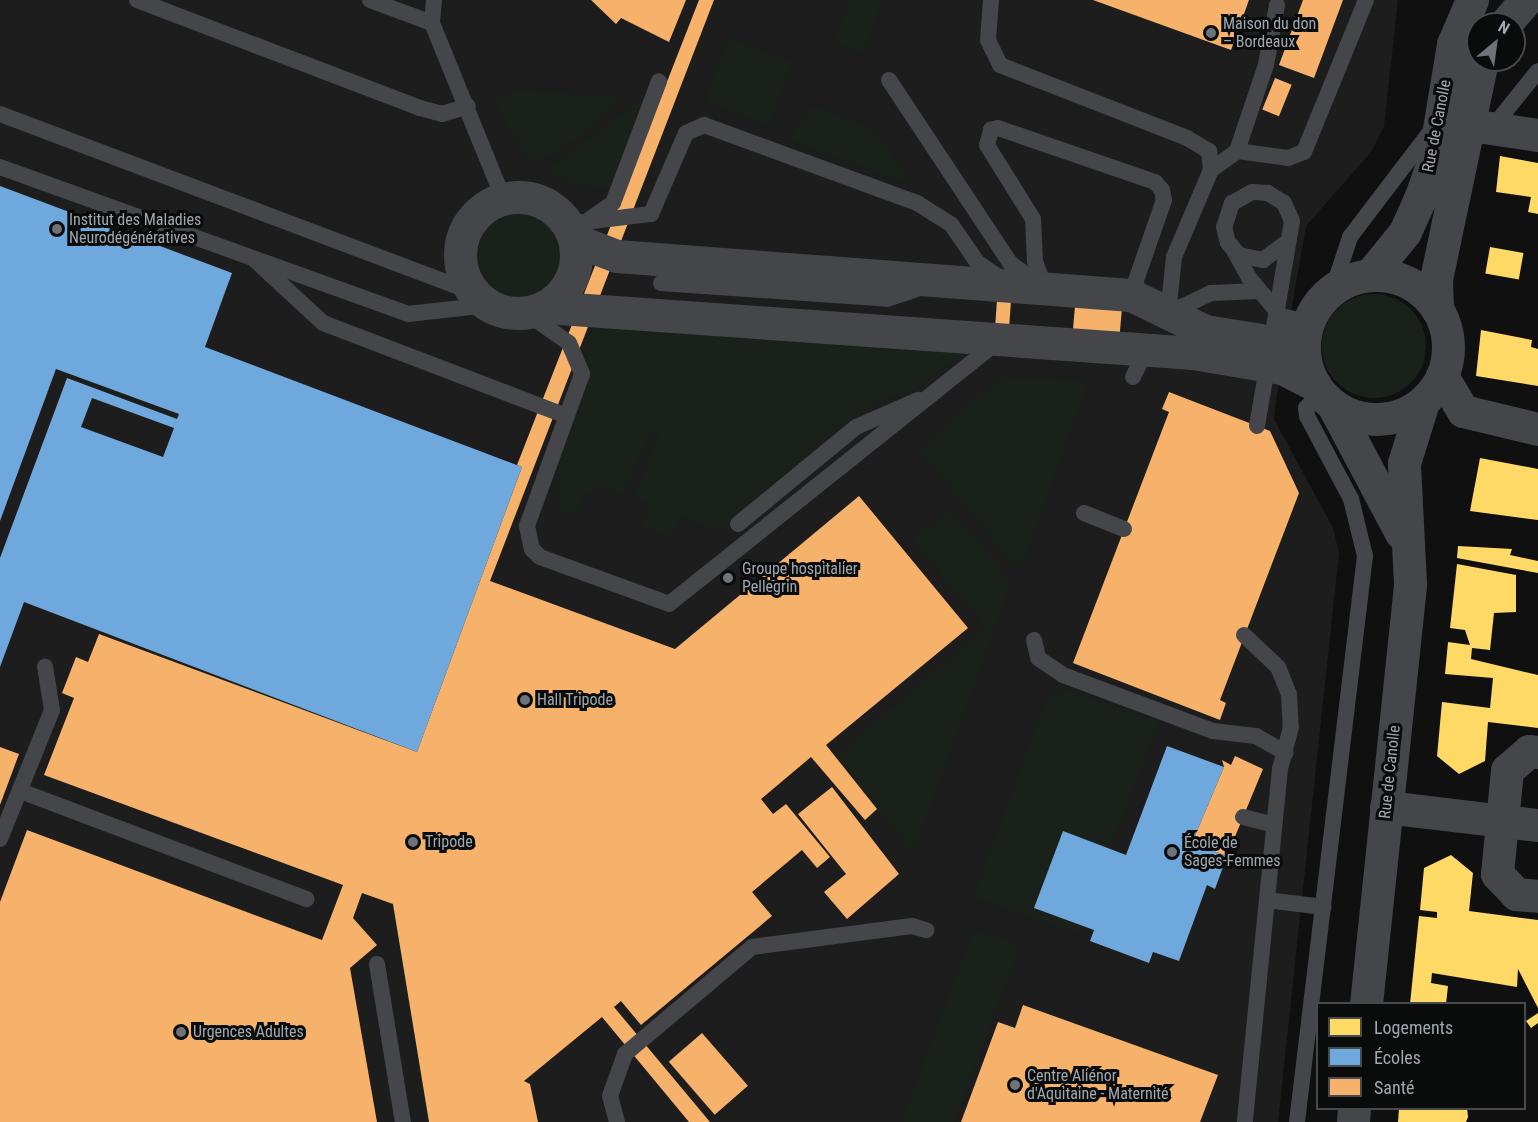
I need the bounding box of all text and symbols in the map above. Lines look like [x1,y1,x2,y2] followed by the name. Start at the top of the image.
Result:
[1466,12,1526,72] north arrow
[1223,14,1316,52] place label: Maison du don – Bordeaux
[1495,17,1513,38] text: N
[1204,26,1218,40] marker: Maison du don – Bordeaux
[1419,78,1455,174] street label: Rue de Canolle
[69,210,201,248] place label: Institut des Maladies Neurodégénératives
[50,222,64,236] marker: Institut des Maladies Neurodégénératives
[742,559,858,597] place label: Groupe hospitalier Pellegrin
[719,569,737,587] marker: Groupe hospitalier Pellegrin
[537,690,613,710] place label: Hall Tripode
[518,693,532,707] marker: Hall Tripode
[1376,724,1404,820] street label: Rue de Canolle
[425,832,473,852] place label: Tripode
[1184,833,1281,871] place label: École de Sages-Femmes
[406,835,420,849] marker: Tripode
[1165,845,1179,859] marker: École de Sages-Femmes
[1316,1002,1526,1110] legend
[1374,1017,1453,1038] text: Logements
[193,1022,304,1042] place label: Urgences Adultes
[174,1025,188,1039] marker: Urgences Adultes
[1374,1047,1421,1068] text: Écoles
[1027,1066,1169,1104] place label: Centre Aliénor d'Aquitaine - Maternité
[1374,1077,1414,1098] text: Santé
[1008,1078,1022,1092] marker: Centre Aliénor d'Aquitaine - Maternité

